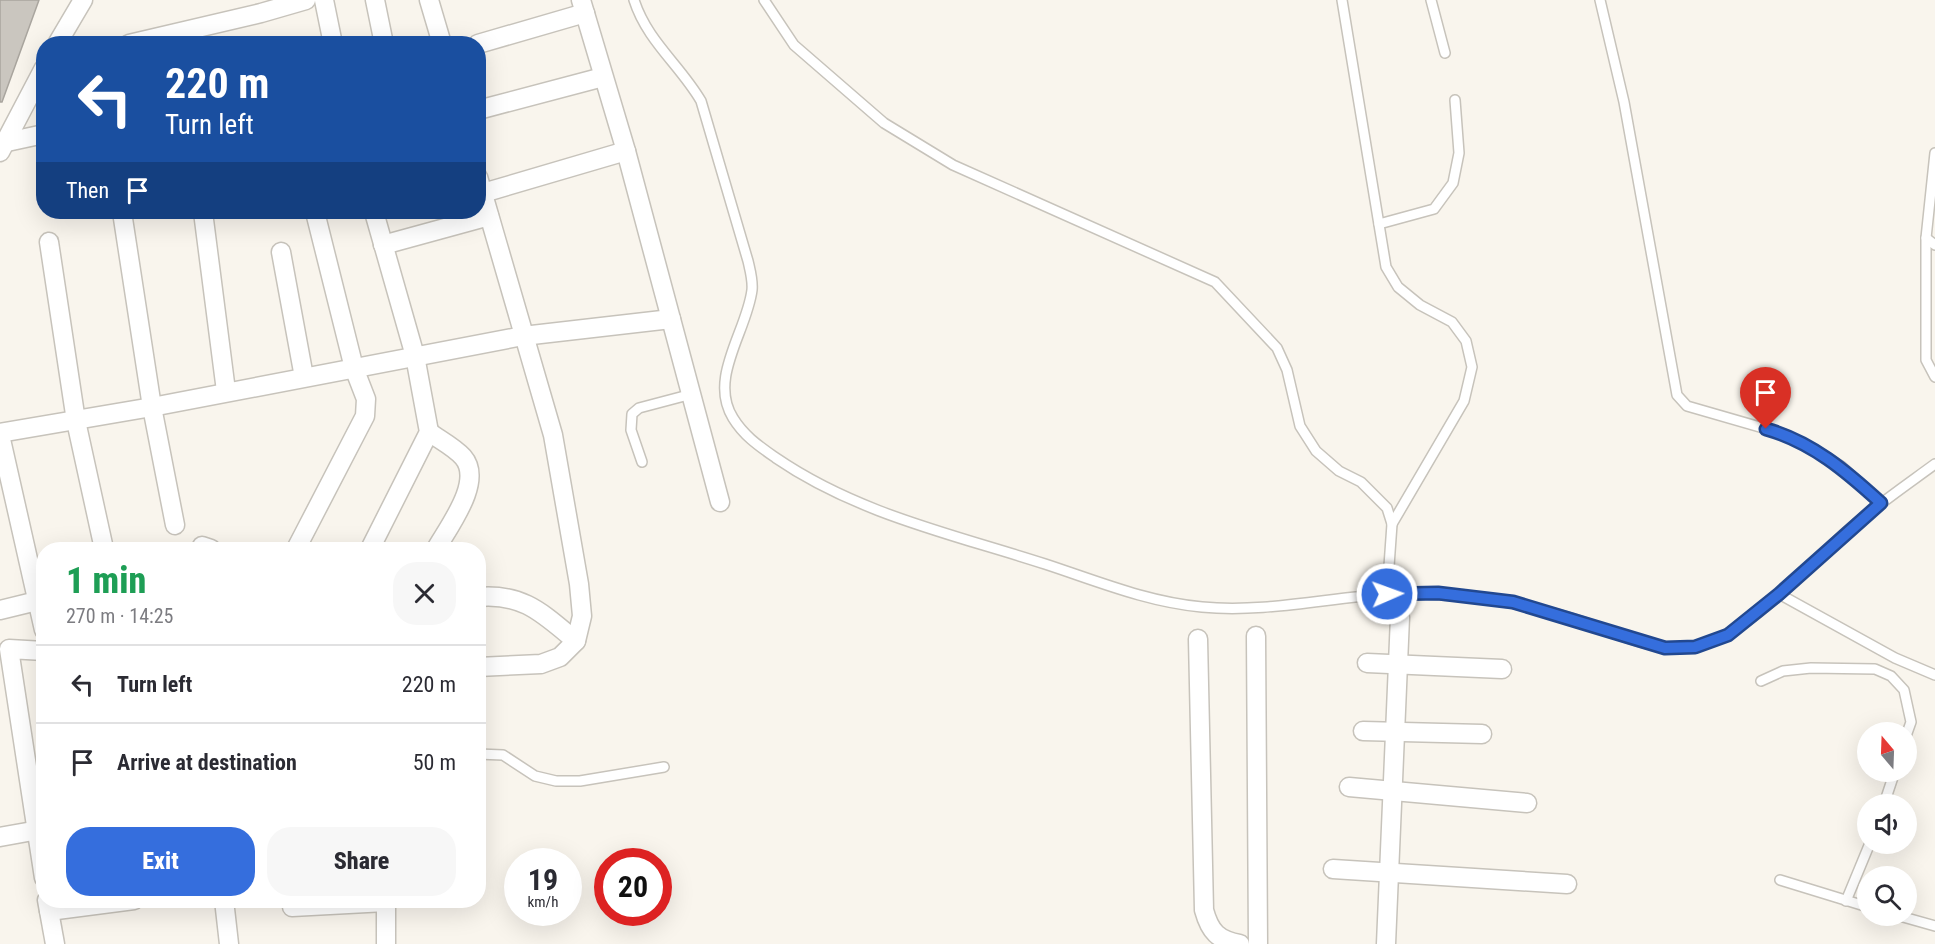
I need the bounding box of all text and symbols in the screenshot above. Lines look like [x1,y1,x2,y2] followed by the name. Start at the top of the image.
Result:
[165,59,270,108] text: 220 m
[66,60,144,138] icon: left
[165,109,254,141] text: Turn left
[121,174,154,207] icon: arrive
[66,178,109,203] text: Then
[1740,367,1791,429] pin
[1749,376,1782,409] icon: arrive
[66,560,146,602] text: 1 min
[393,562,456,625] button: close
[1355,562,1419,626] position arrow
[66,604,173,628] text: 270 m · 14:25
[66,668,99,701] icon: left
[117,672,192,697] text: Turn left
[402,672,456,697] text: 220 m
[1857,722,1917,782] north arrow
[1857,722,1917,926] map controls
[66,746,99,779] icon: arrive
[117,750,297,775] text: Arrive at destination
[413,750,456,775] text: 50 m
[1857,794,1917,854] button: sound
[66,827,255,896] button: Exit
[267,827,456,896] button: Share
[594,848,672,926] speed limit sign: 20
[528,862,558,897] text: 19
[1857,866,1917,926] button: search
[528,893,558,911] text: km/h

